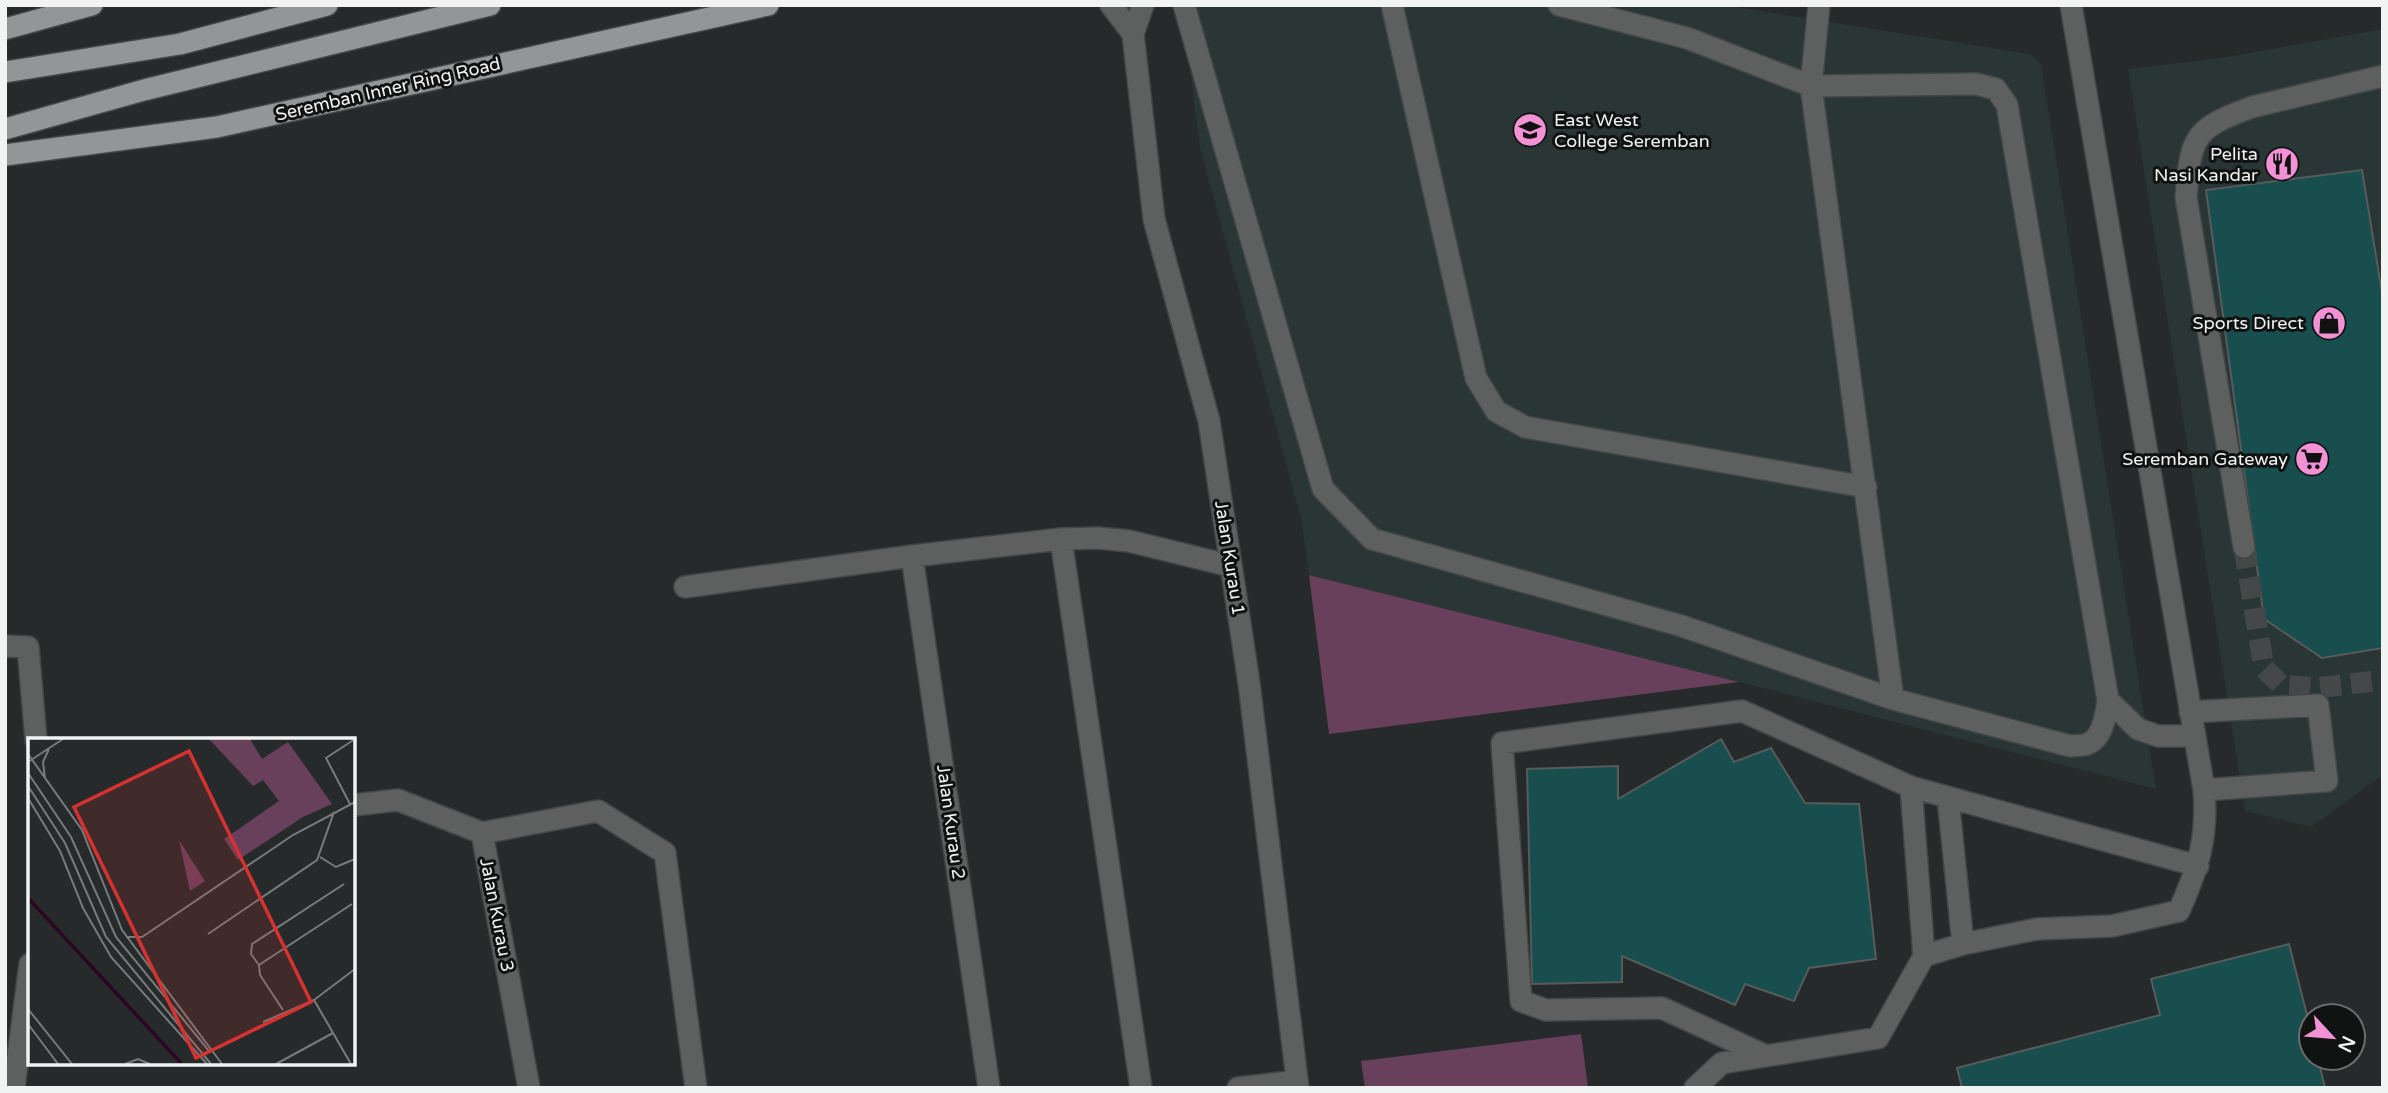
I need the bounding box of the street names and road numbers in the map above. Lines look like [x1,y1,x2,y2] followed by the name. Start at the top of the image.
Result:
[274,52,502,126] street label: Seremban Inner Ring Road
[1210,499,1250,617] street label: Jalan Kurau 1
[932,763,970,881] street label: Jalan Kurau 2
[475,856,519,974] street label: Jalan Kurau 3

